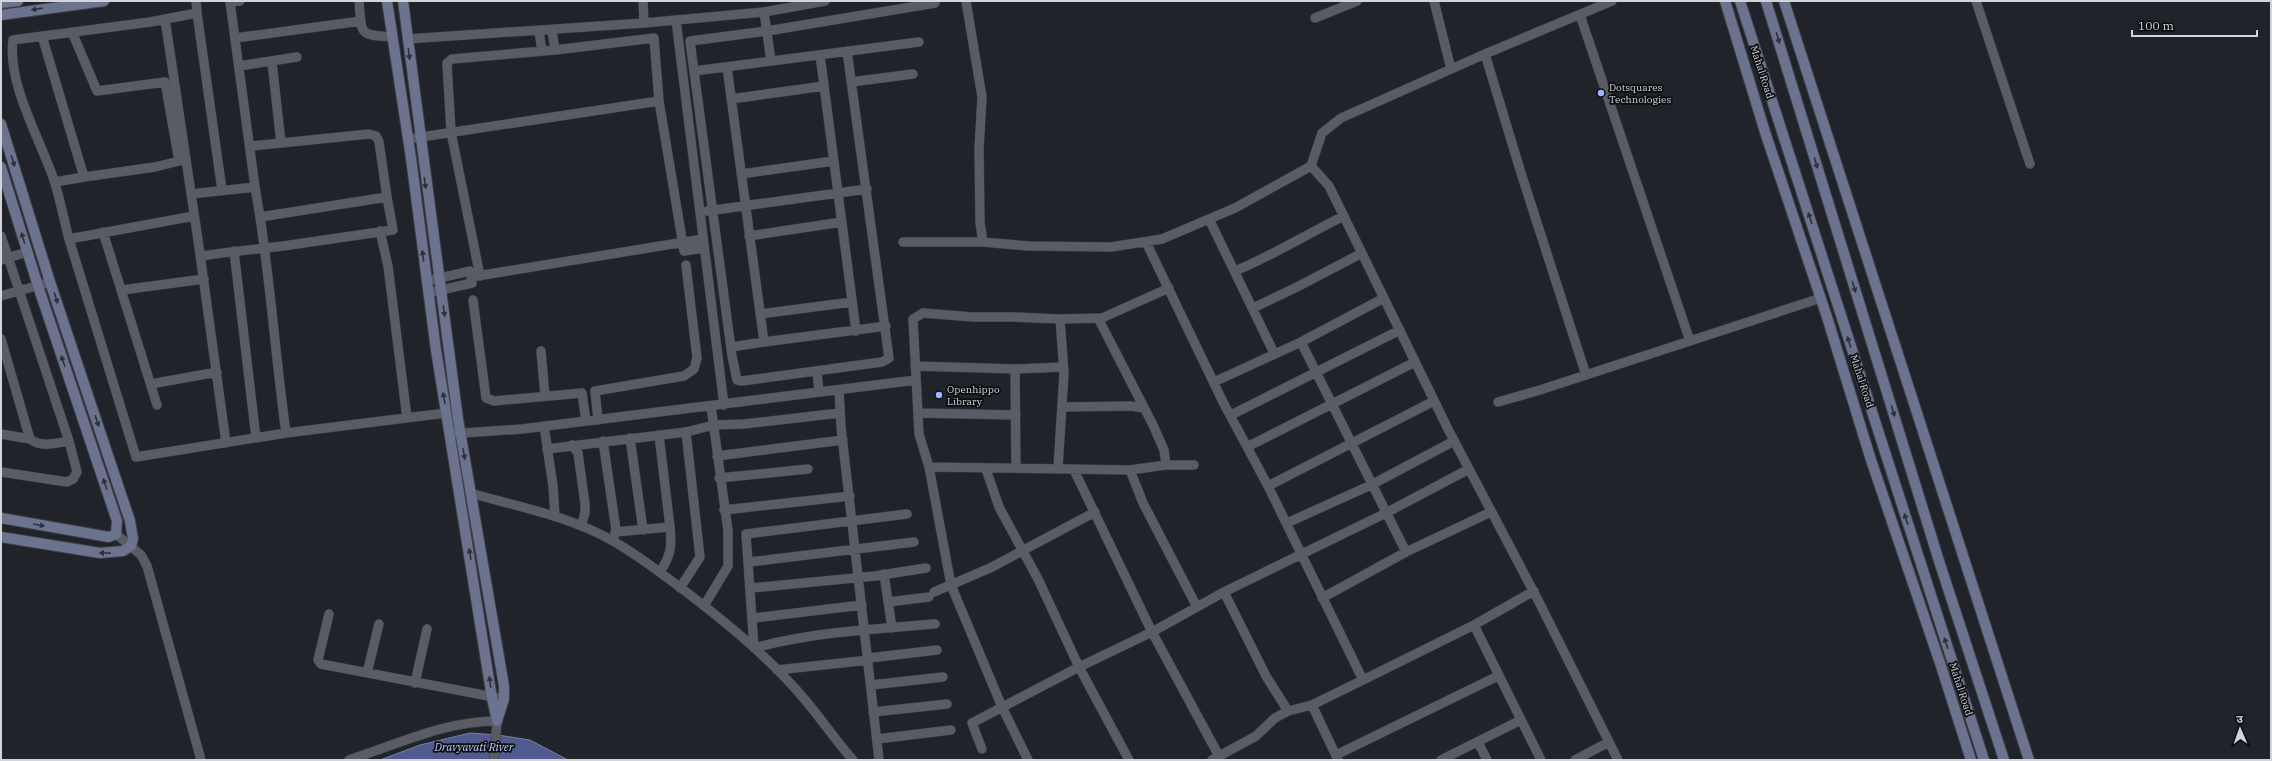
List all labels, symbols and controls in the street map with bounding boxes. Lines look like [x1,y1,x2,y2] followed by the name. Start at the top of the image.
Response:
[31,6,43,12] one-way arrow
[2132,12,2257,38] scale bar
[2138,18,2174,33] text: 100 m
[1775,33,1781,45] one-way arrow
[1747,44,1777,100] street label: Mahal Road
[406,48,412,60] one-way arrow
[1609,81,1671,106] place label: Dotsquares Technologies
[1596,88,1606,98] marker: Dotsquares Technologies
[10,155,16,167] one-way arrow
[1813,157,1819,169] one-way arrow
[422,177,429,189] one-way arrow
[1806,212,1812,224] one-way arrow
[20,231,26,243] one-way arrow
[420,250,427,262] one-way arrow
[1852,281,1858,293] one-way arrow
[53,292,59,304] one-way arrow
[441,305,447,317] one-way arrow
[1846,336,1852,348] one-way arrow
[1847,353,1877,409] street label: Mahal Road
[60,355,66,367] one-way arrow
[947,383,1000,408] place label: Openhippo Library
[934,390,944,400] marker: Openhippo Library
[441,392,447,404] one-way arrow
[1890,405,1896,417] one-way arrow
[94,416,100,428] one-way arrow
[461,448,467,460] one-way arrow
[101,478,107,490] one-way arrow
[1903,513,1909,525] one-way arrow
[33,522,46,528] one-way arrow
[467,548,473,560] one-way arrow
[98,550,111,556] one-way arrow
[1943,637,1949,649] one-way arrow
[1946,661,1976,717] street label: Mahal Road
[487,676,493,688] one-way arrow
[2220,709,2260,749] north arrow
[2236,712,2244,726] text: उ
[433,740,515,754] water label: Dravyavati River

